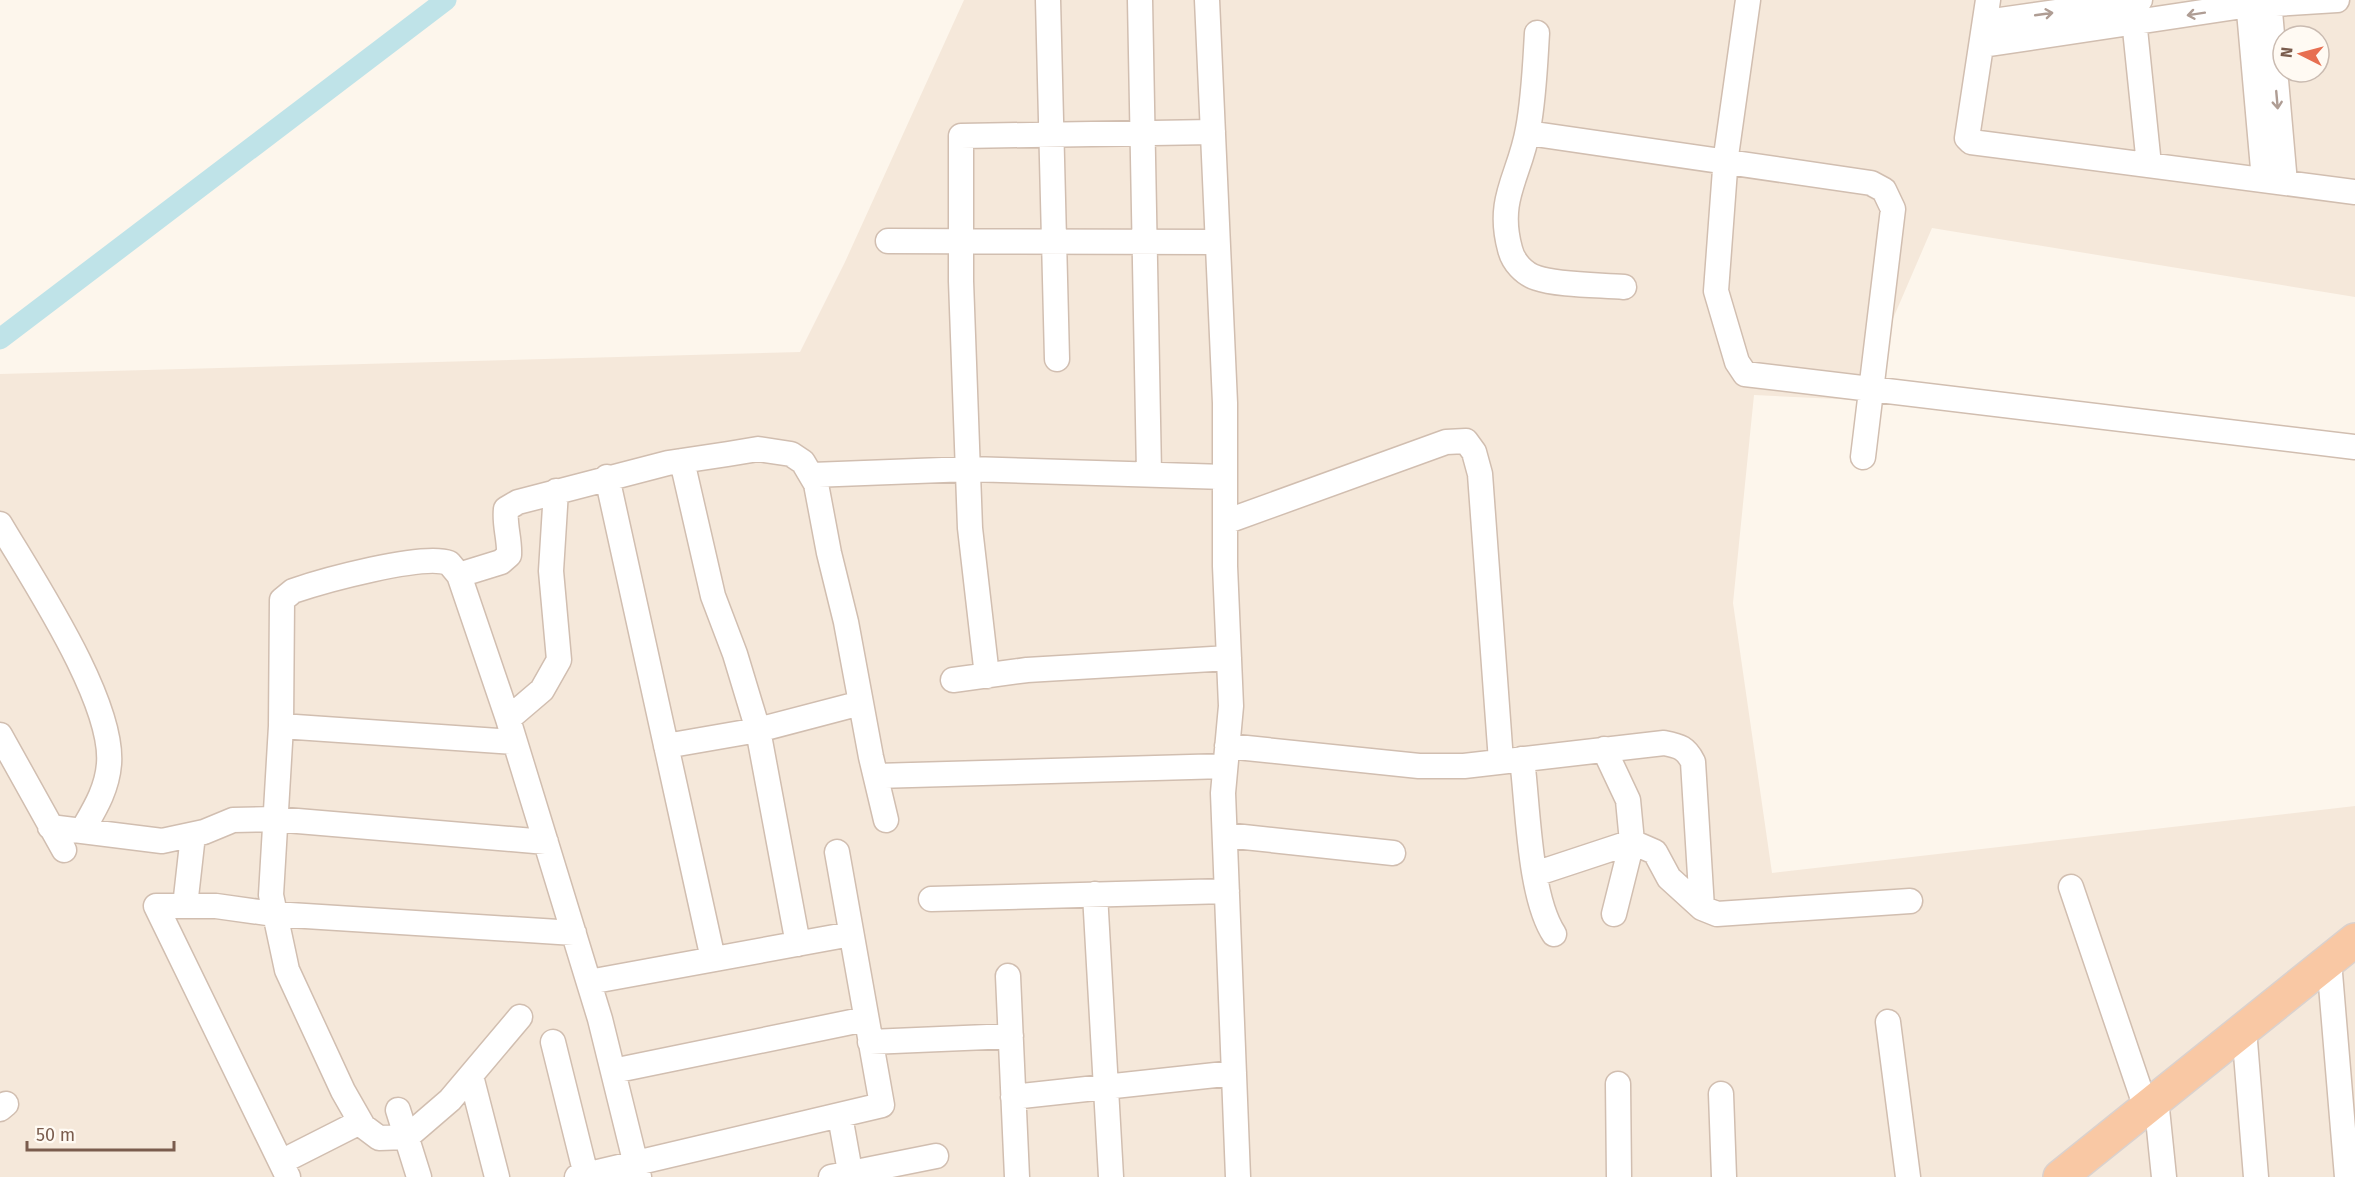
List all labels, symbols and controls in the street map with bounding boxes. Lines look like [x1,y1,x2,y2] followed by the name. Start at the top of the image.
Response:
[2186,8,2206,19] one-way arrow
[2033,9,2053,20] one-way arrow
[2271,24,2331,84] north arrow
[2277,46,2297,59] text: N
[2272,90,2283,110] one-way arrow
[27,1114,174,1152] scale bar
[36,1124,75,1146] text: 50 m

